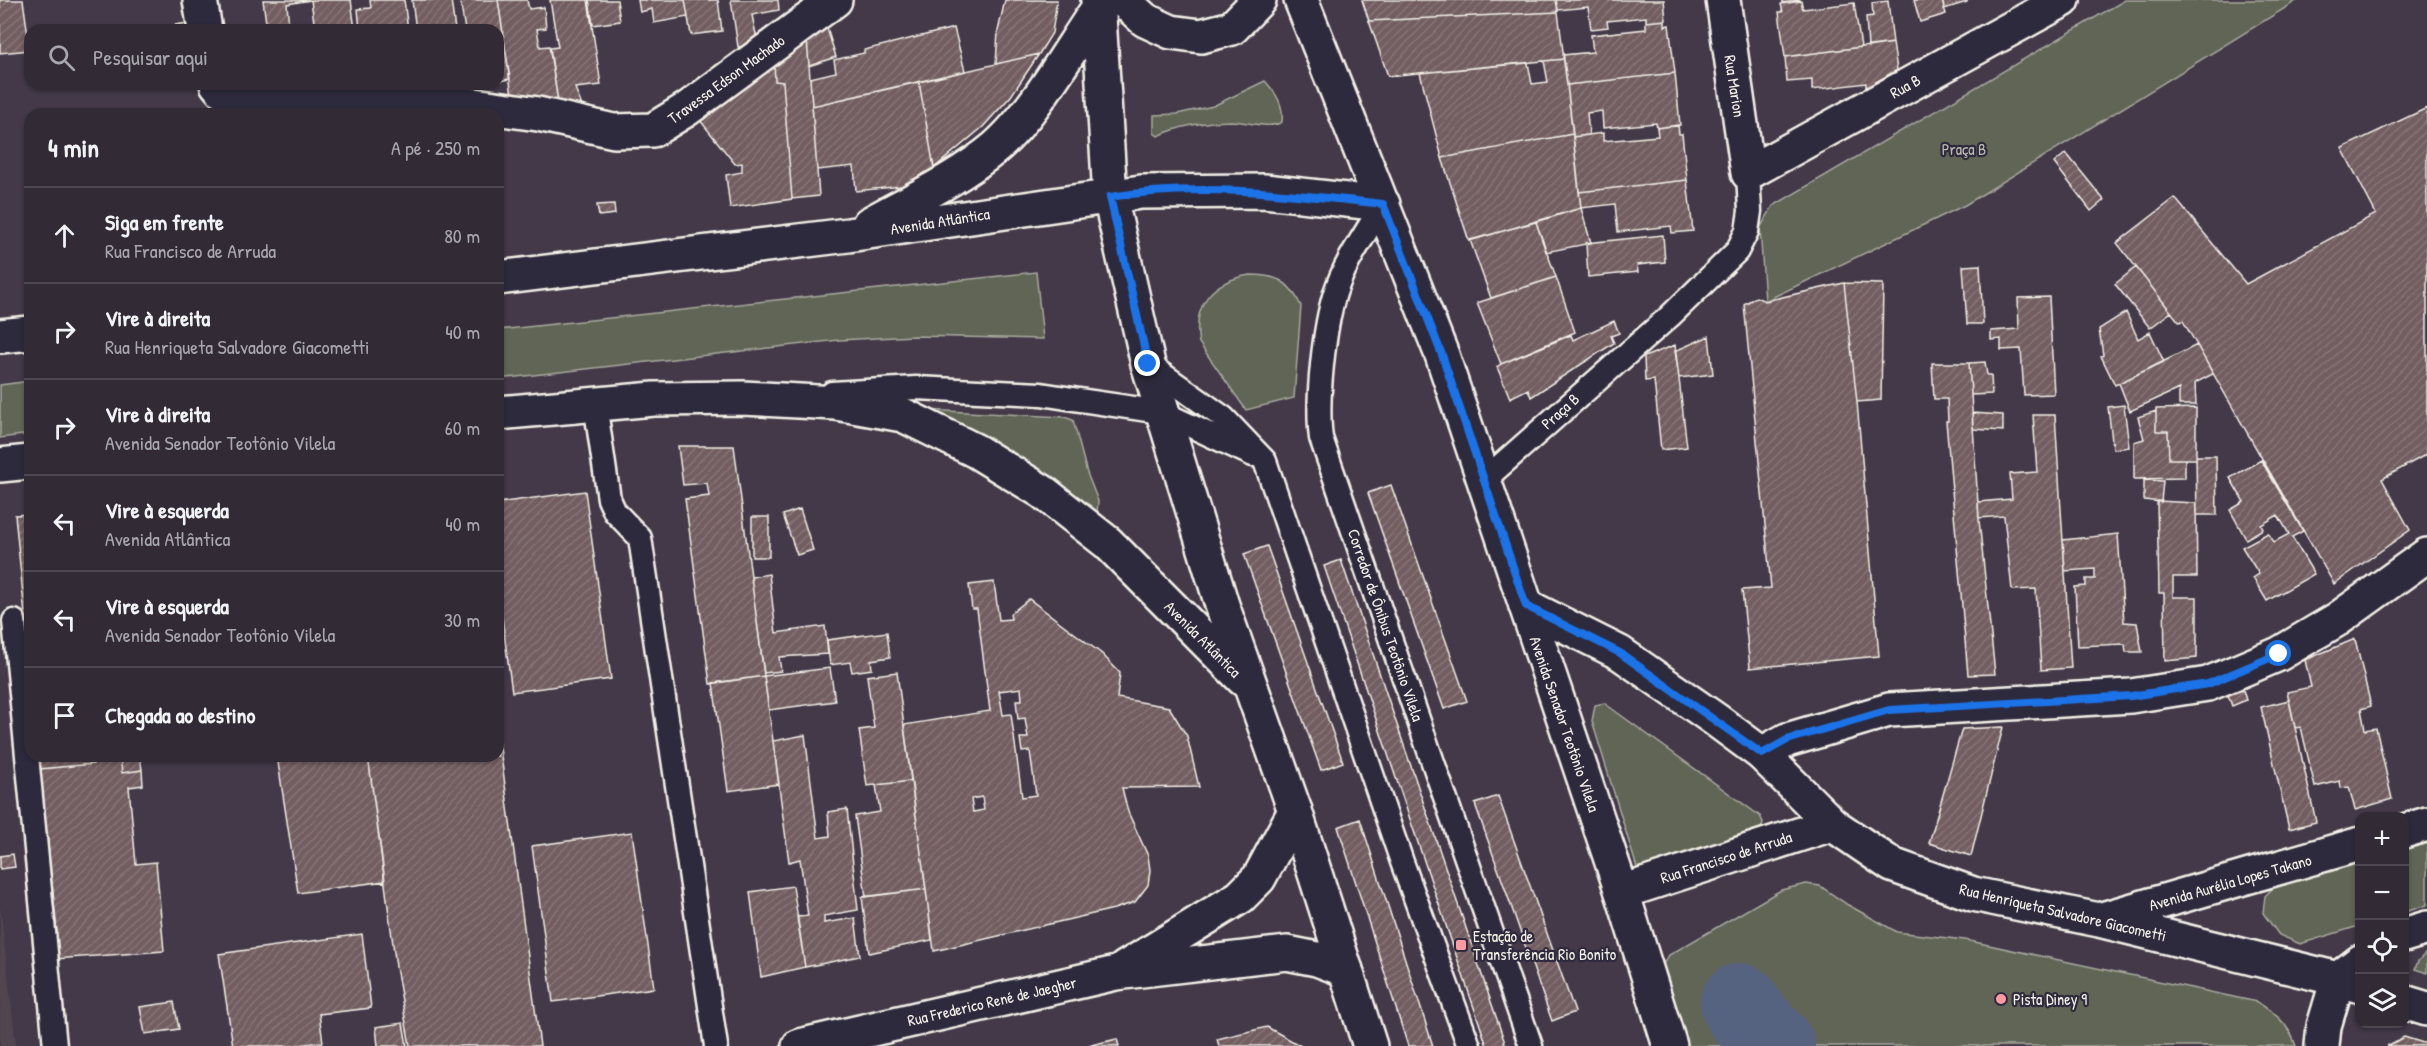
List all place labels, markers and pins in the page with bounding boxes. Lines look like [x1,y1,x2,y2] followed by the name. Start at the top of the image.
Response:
[1473,925,1617,965] place label: Estação de Transferência Rio Bonito
[1454,938,1468,952] marker: Estação de Transferência Rio Bonito
[2013,988,2087,1010] place label: Pista Diney 9
[1994,992,2008,1006] marker: Pista Diney 9

